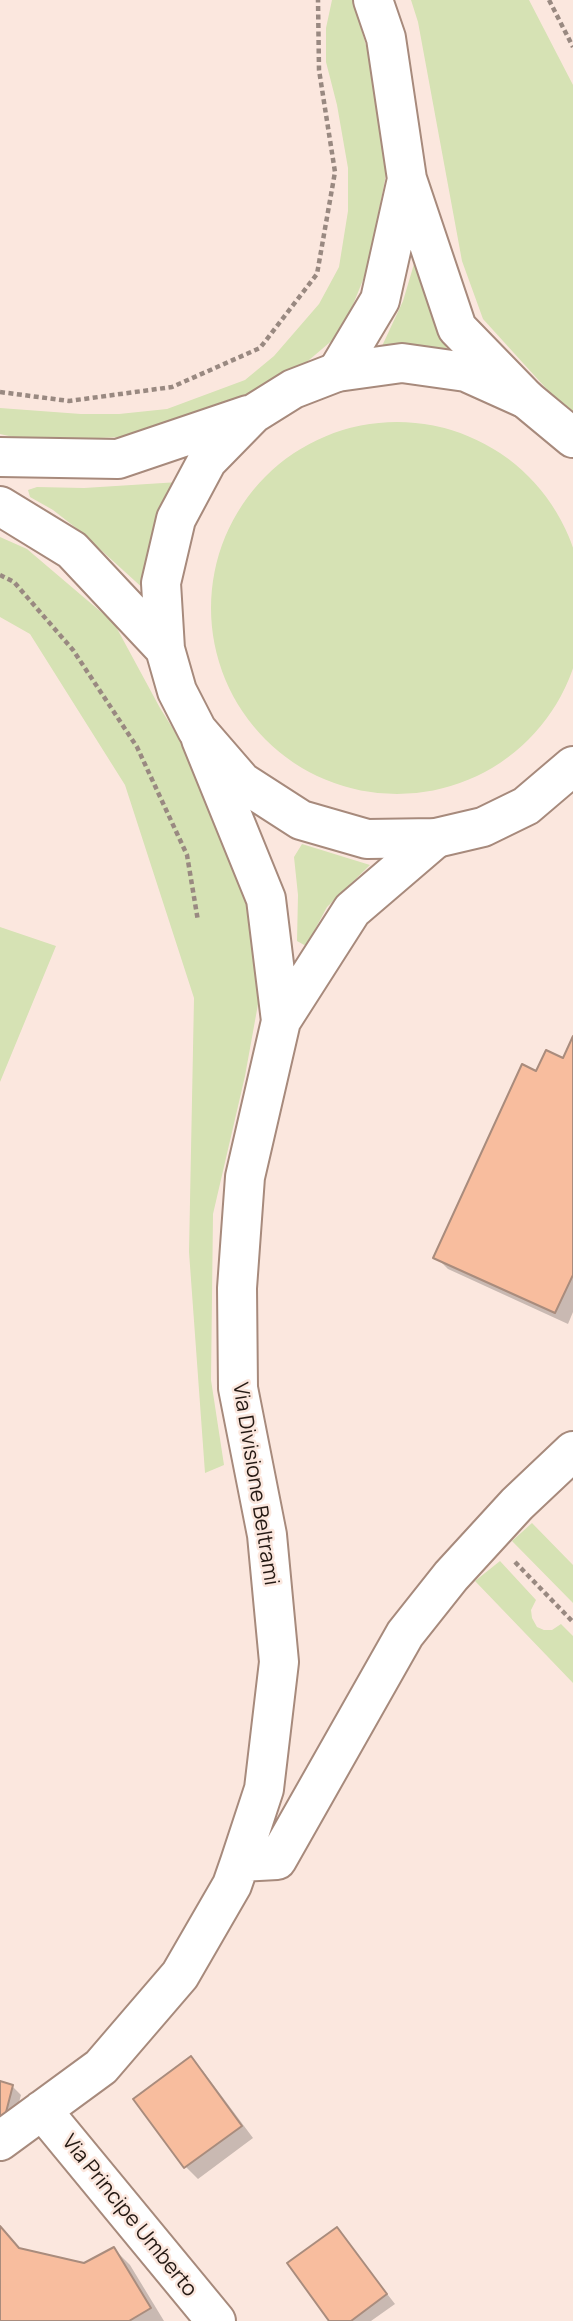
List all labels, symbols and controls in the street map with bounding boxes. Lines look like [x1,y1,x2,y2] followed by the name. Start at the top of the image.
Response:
[227,1381,283,1587] street label: Via Divisione Beltrami
[56,2130,202,2302] street label: Via Principe Umberto

